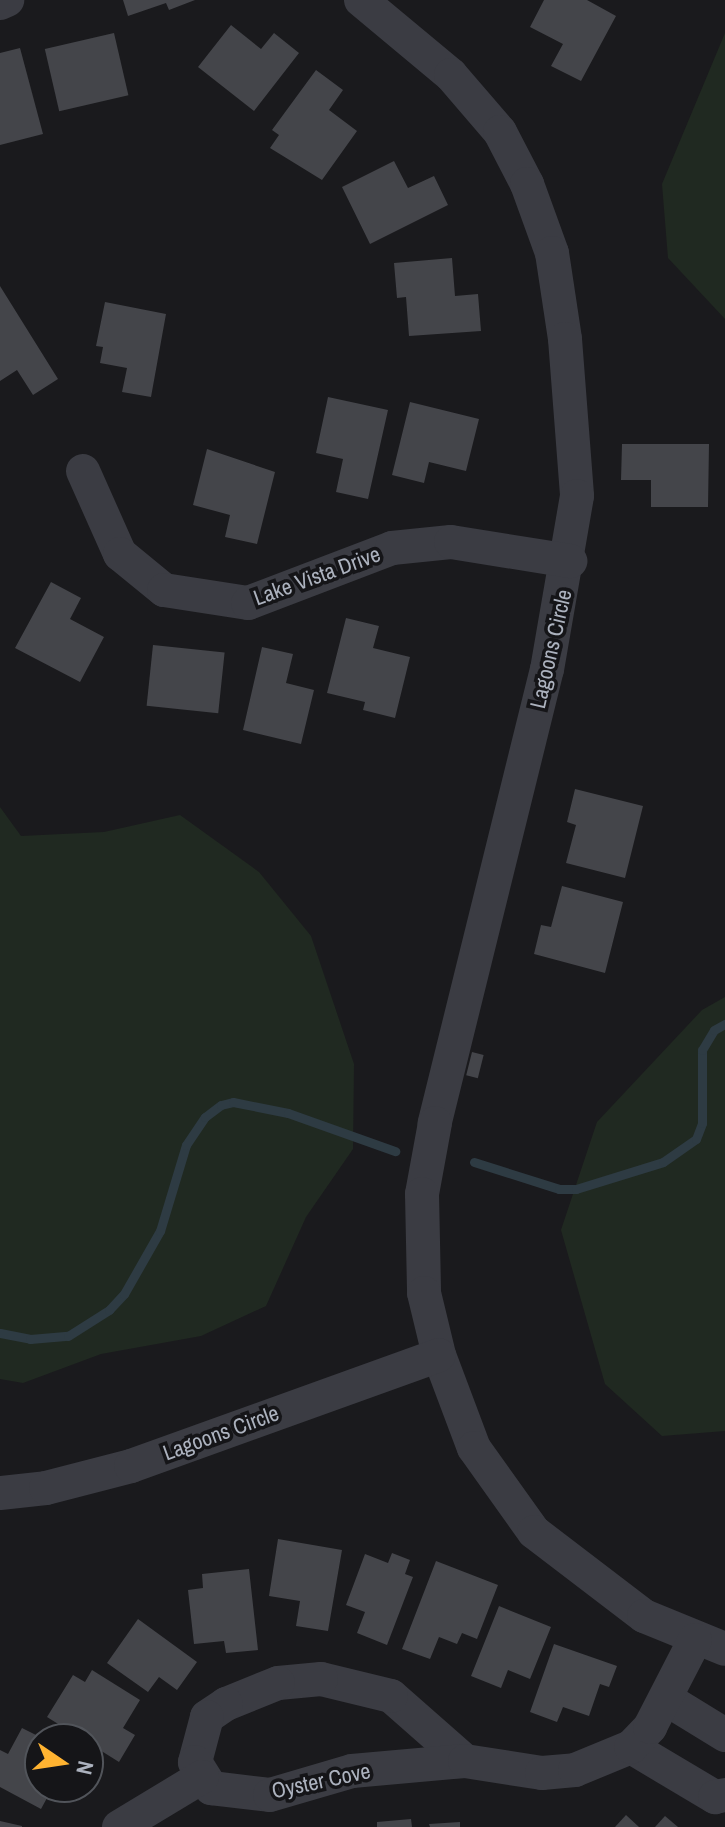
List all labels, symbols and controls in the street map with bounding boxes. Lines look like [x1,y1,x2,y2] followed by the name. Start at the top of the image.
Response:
[250,541,384,611] street label: Lake Vista Drive
[524,587,578,711] street label: Lagoons Circle
[159,1400,283,1466] street label: Lagoons Circle
[24,1723,104,1803] north arrow
[69,1758,102,1778] text: N
[269,1758,373,1804] street label: Oyster Cove

